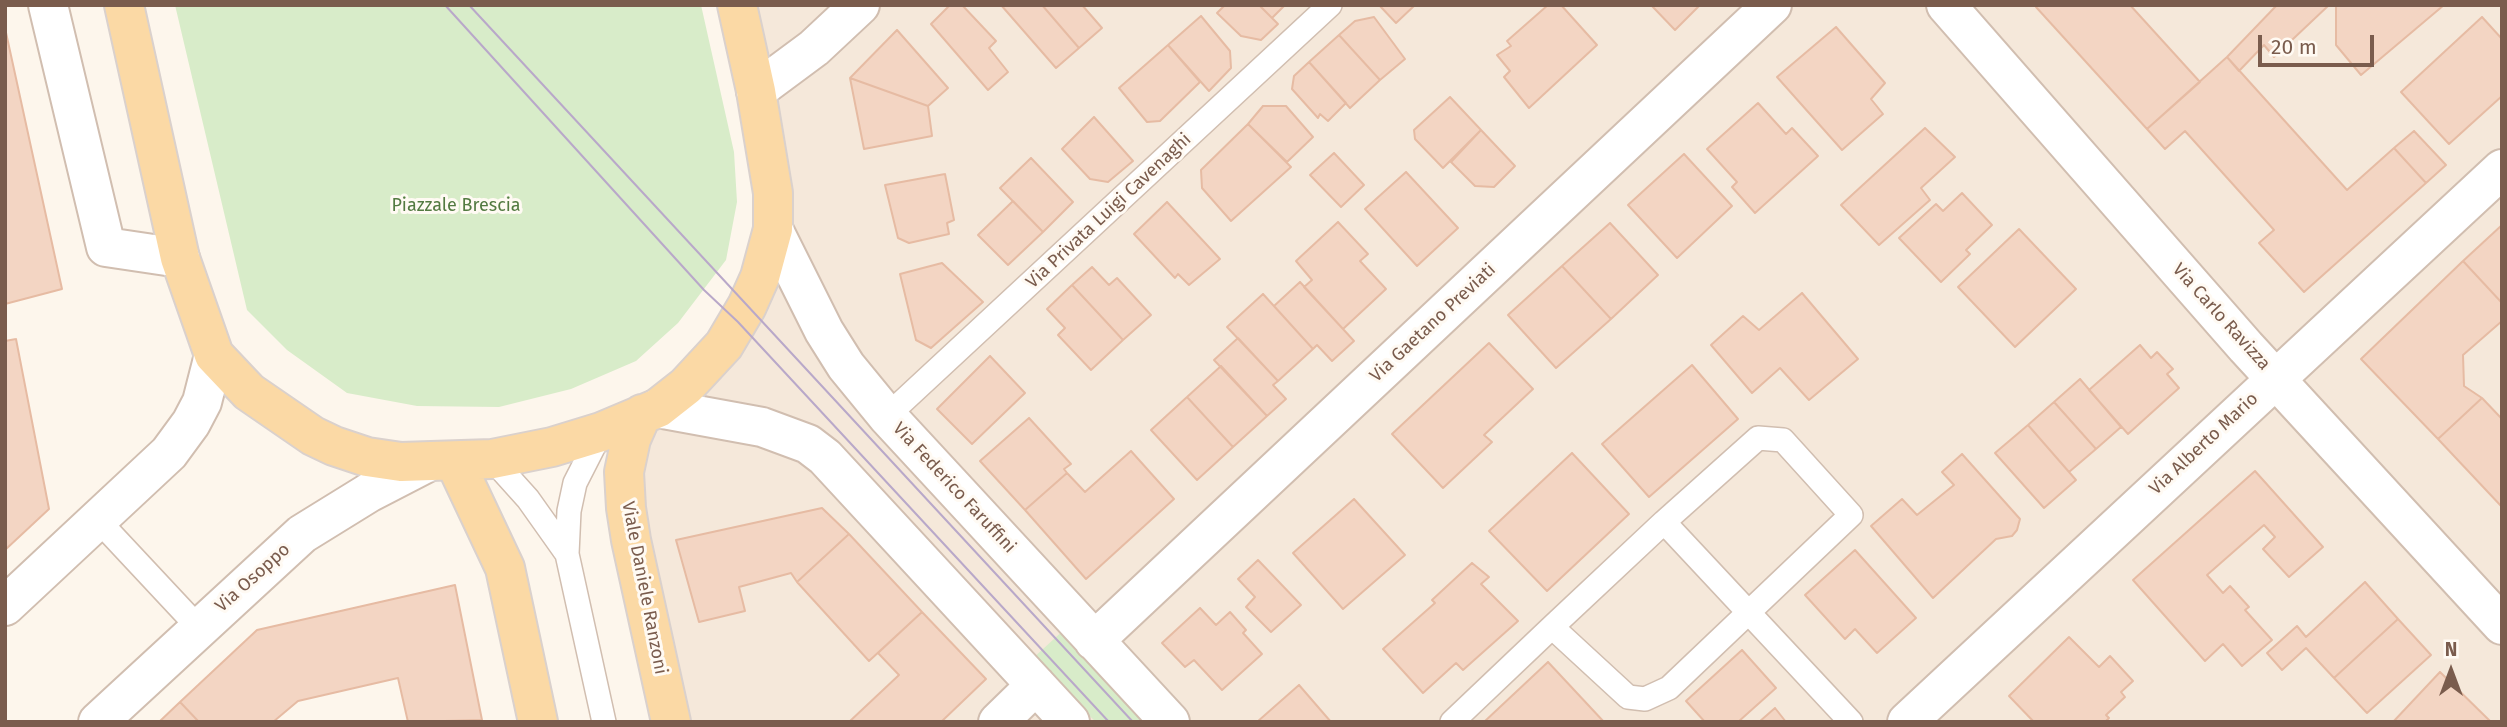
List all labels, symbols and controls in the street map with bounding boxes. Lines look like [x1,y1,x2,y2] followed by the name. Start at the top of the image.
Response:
[2262,21,2378,65] scale bar
[2271,34,2317,60] text: 20 m
[1022,129,1196,293] street label: Via Privata Luigi Cavenaghi
[391,195,521,217] park label: Piazzale Brescia
[1366,259,1500,387] street label: Via Gaetano Previati
[2167,259,2275,375] street label: Via Carlo Ravizza
[2145,388,2263,500] street label: Via Alberto Mario
[888,418,1020,558] street label: Via Federico Faruffini
[617,500,671,676] street label: Viale Daniele Ranzoni
[211,539,295,617] street label: Via Osoppo
[2416,636,2486,706] north arrow
[2445,638,2457,661] text: N

